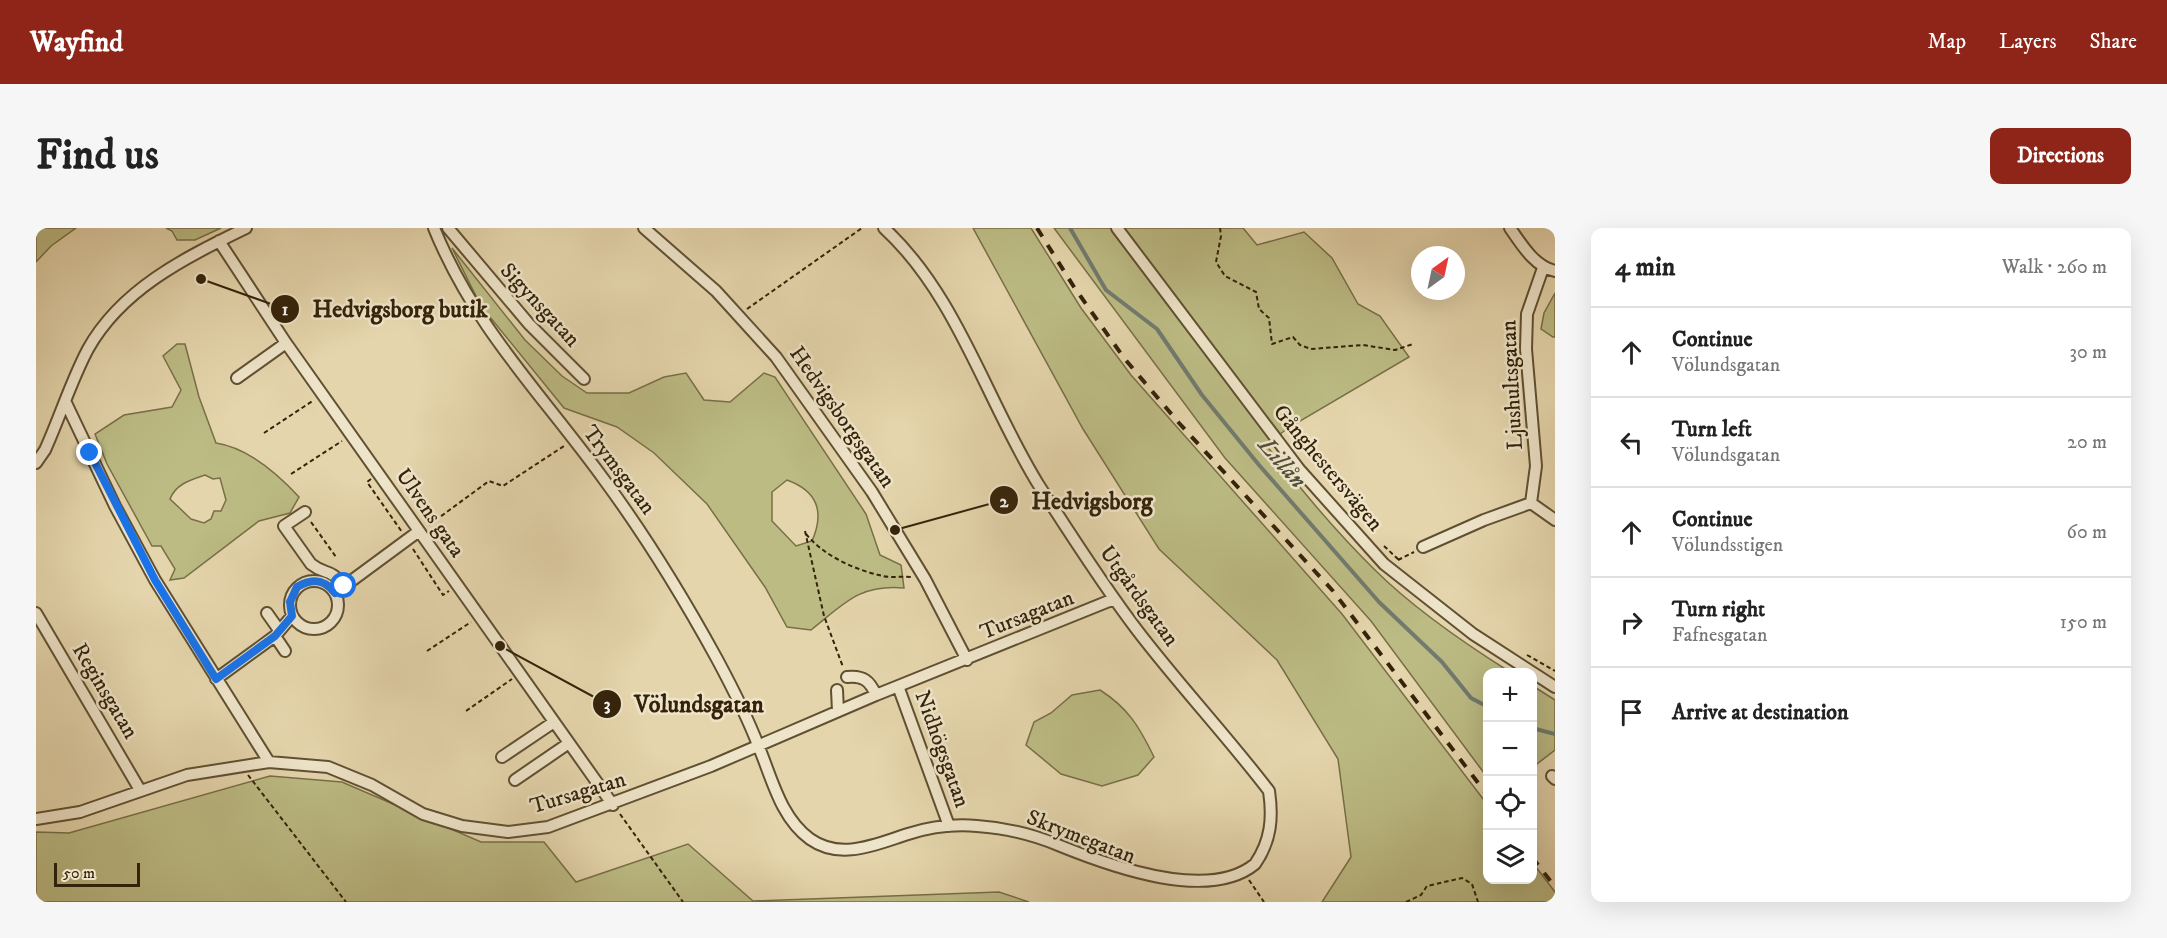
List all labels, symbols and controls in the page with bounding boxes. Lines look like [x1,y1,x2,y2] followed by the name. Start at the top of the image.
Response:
[30,25,123,60] text: Wayfind
[1927,29,1966,55] text: Map
[1999,29,2057,55] text: Layers
[2090,29,2137,55] text: Share
[1990,128,2131,184] button: Directions
[36,130,159,182] text: Find us
[1411,246,1465,300] north arrow
[1615,251,1675,284] text: 4 min
[2002,255,2107,280] text: Walk · 260 m
[494,257,586,353] street label: Sigynsgatan
[270,288,499,330] callout: Hedvigsborg butik
[312,295,489,325] text: Hedvigsborg butik
[282,299,289,321] text: 1
[1495,319,1529,451] street label: Ljushultsgatan
[1672,326,1753,353] text: Continue
[1615,336,1648,369] icon: ahead
[2069,340,2107,365] text: 30 m
[783,341,901,493] street label: Hedvigsborgsgatan
[1672,353,1780,378] text: Völundsgatan
[1267,399,1389,537] street label: Gånghestersvägen
[1672,416,1752,443] text: Turn left
[577,420,662,520] street label: Trymsgatan
[1615,426,1648,459] icon: left
[1250,430,1313,495] water label: Lillån
[2067,430,2107,455] text: 20 m
[76,439,102,465] route end
[1672,443,1780,468] text: Völundsgatan
[390,463,471,563] street label: Ulvens gata
[989,479,1165,521] callout: Hedvigsborg
[1031,487,1154,517] text: Hedvigsborg
[1000,491,1010,513] text: 2
[1672,506,1753,533] text: Continue
[1615,516,1648,549] icon: ahead
[2067,520,2107,545] text: 60 m
[1672,533,1783,558] text: Völundsstigen
[1093,540,1185,652] street label: Utgårdsgatan
[330,572,356,598] route start
[976,584,1078,646] street label: Tursagatan
[1672,596,1765,623] text: Turn right
[1615,606,1648,639] icon: right
[2060,610,2107,635] text: 150 m
[1672,623,1767,648] text: Fafnesgatan
[66,638,144,744] street label: Reginsgatan
[1483,668,1537,884] map controls
[1483,668,1537,722] button: +
[592,683,775,725] callout: Völundsgatan
[908,687,976,812] street label: Nidhögsgatan
[633,690,764,720] text: Völundsgatan
[604,694,611,716] text: 3
[1615,696,1648,729] icon: arrive
[1672,699,1849,726] text: Arrive at destination
[1483,722,1537,776] button: −
[527,766,630,820] street label: Tursagatan
[1483,776,1537,830] button: locate
[1023,804,1140,870] street label: Skrymegatan
[1483,830,1537,884] button: layers
[54,860,140,888] scale bar
[63,863,95,883] text: 50 m

